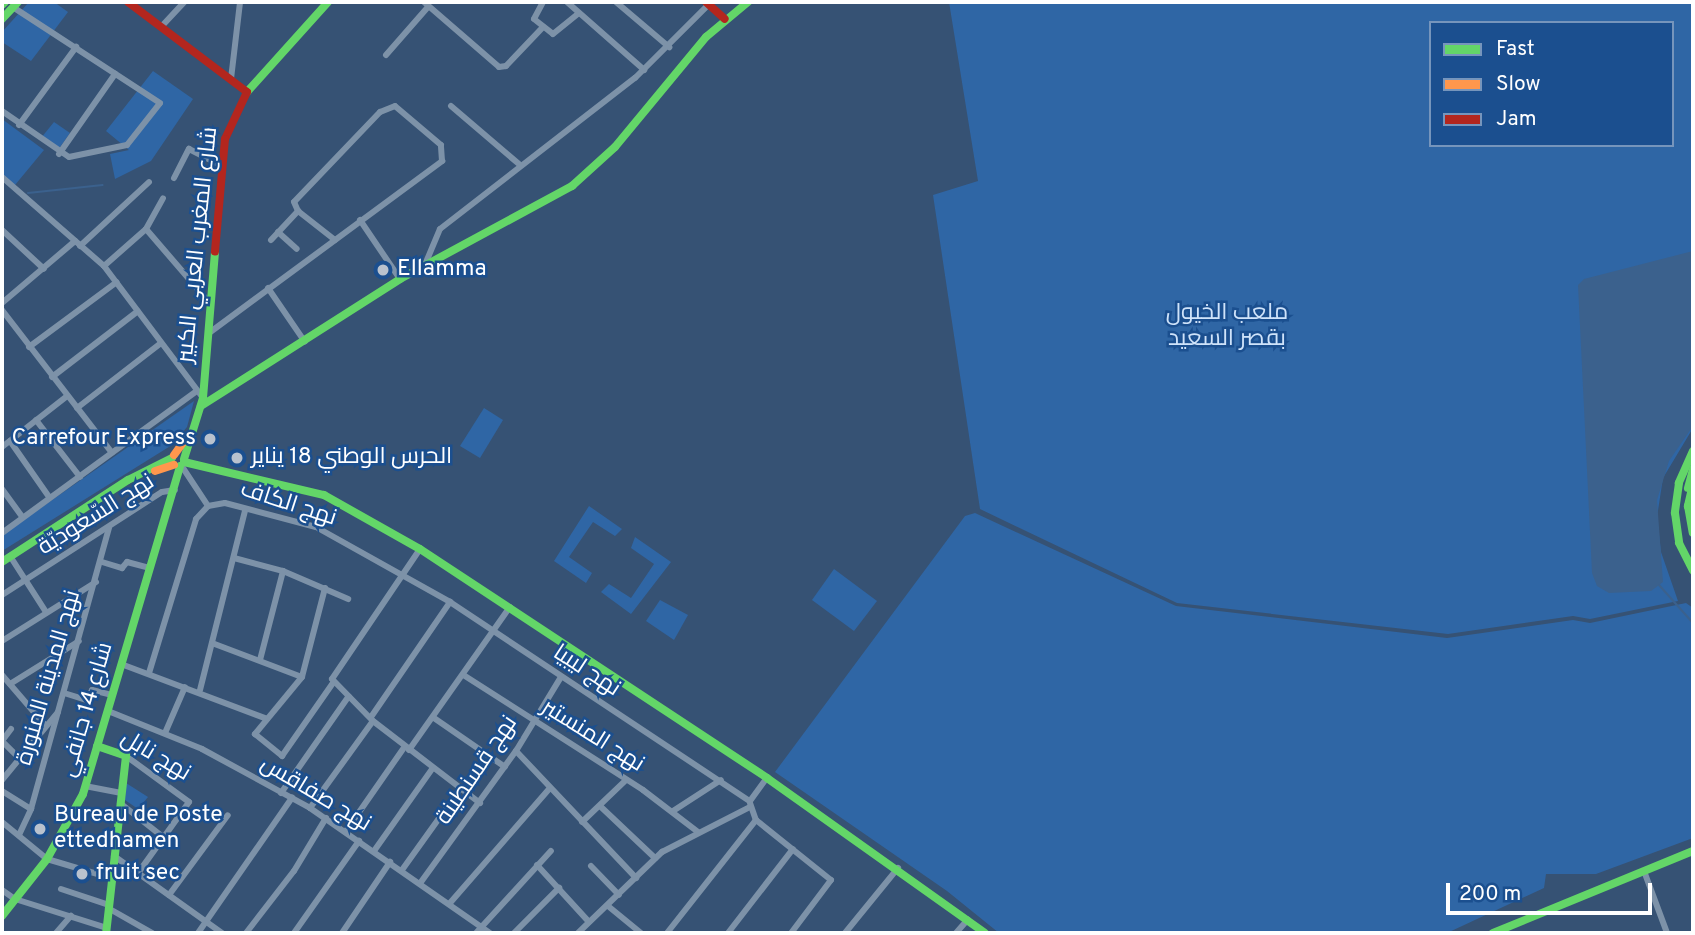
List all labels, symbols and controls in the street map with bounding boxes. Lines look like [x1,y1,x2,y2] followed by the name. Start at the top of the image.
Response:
[1429,21,1674,147] legend
[1496,36,1535,63] text: Fast
[1496,71,1541,98] text: Slow
[1496,106,1537,133] text: Jam
[173,126,225,364] street label: شارع المغرب العربي الكبير
[397,256,487,284] place label: Ellamma
[375,262,391,278] marker: Ellamma
[1166,300,1288,354] park label: ملعب الخيول بقصر السعيد
[11,425,196,453] place label: Carrefour Express
[202,431,218,447] marker: Carrefour Express
[251,444,452,472] place label: الحرس الوطني 18 يناير
[229,450,245,466] marker: الحرس الوطني 18 يناير
[34,469,160,563] street label: نهج السّعوديّة
[236,477,340,533] street label: نهج الكاف
[12,587,88,769] street label: نهج المدينة المنورة
[56,640,120,780] street label: شارع 14 جانفي
[547,640,625,704] street label: نهج ليبيا
[535,695,649,779] street label: نهج المنستير
[431,711,525,831] street label: نهج قسنطينة
[115,726,195,788] street label: نهج نابل
[255,751,375,839] street label: نهج صفاقس
[54,802,223,856] place label: Bureau de Poste ettedhamen
[32,821,48,837] marker: Bureau de Poste ettedhamen
[96,860,180,888] place label: fruit sec
[74,866,90,882] marker: fruit sec
[1450,869,1656,913] scale bar
[1459,881,1521,908] text: 200 m

